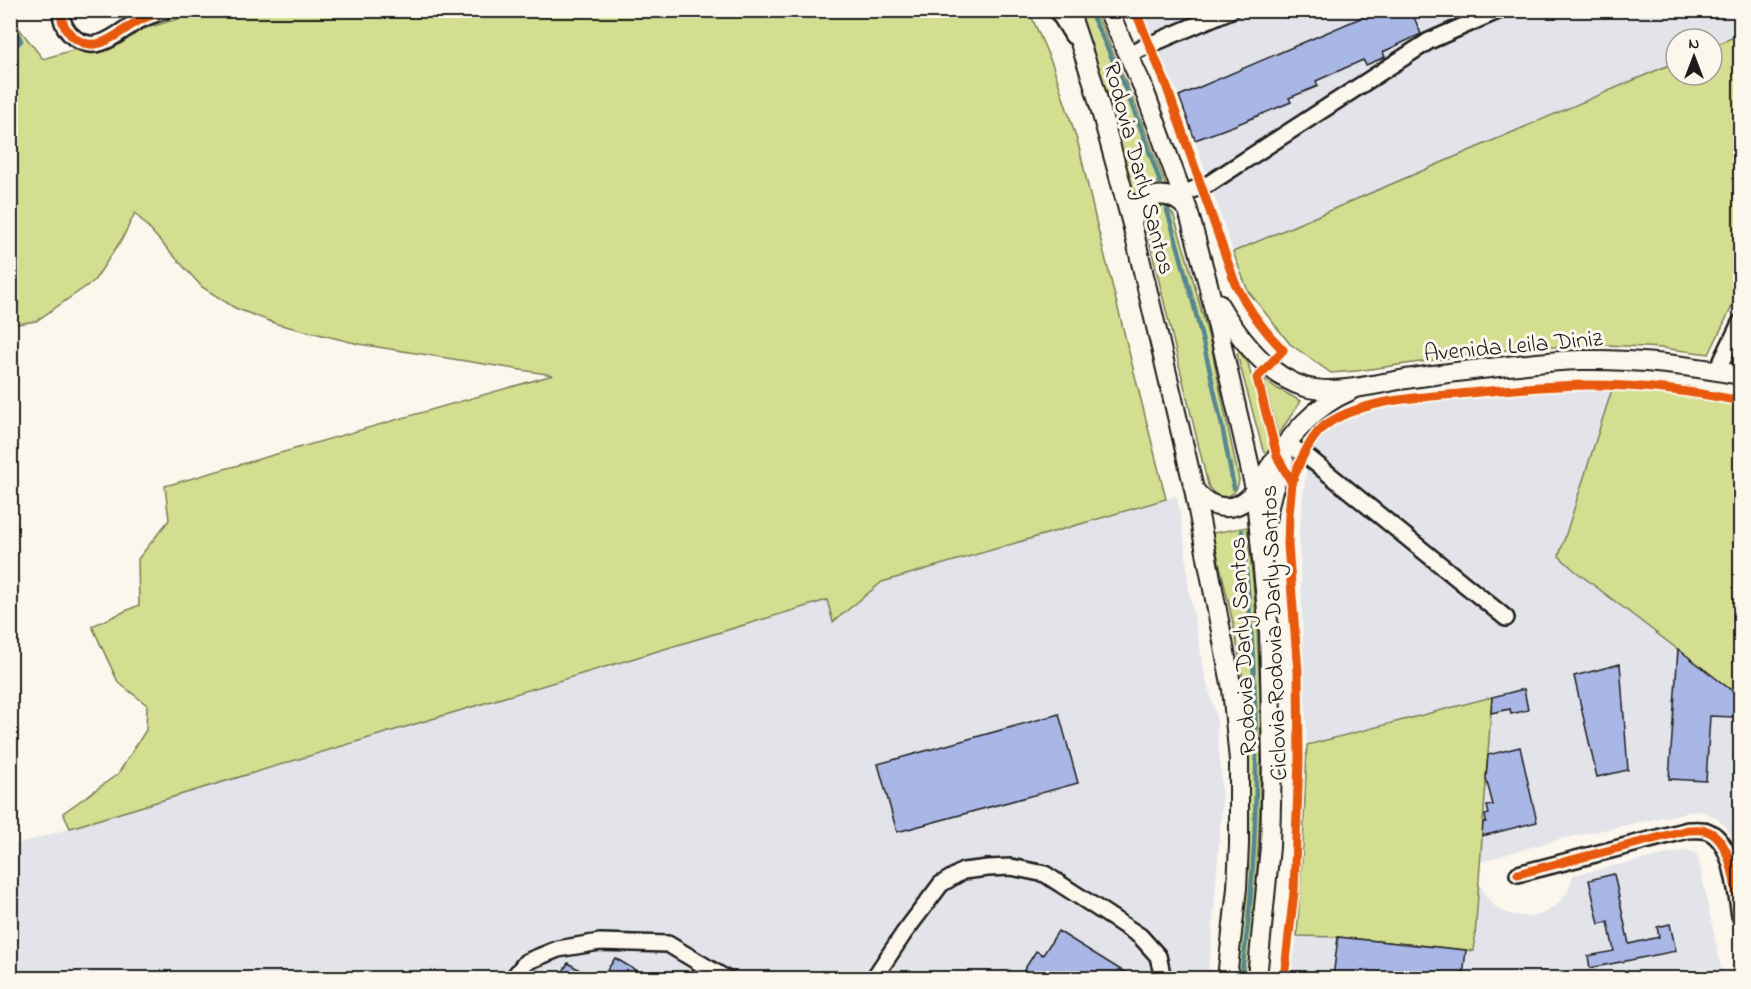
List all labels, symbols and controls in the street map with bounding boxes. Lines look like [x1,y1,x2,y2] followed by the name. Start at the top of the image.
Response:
[1664,27,1724,87] north arrow
[1689,32,1700,56] text: N
[1091,59,1183,279] street label: Rodovia Darly Santos
[1422,322,1605,373] street label: Avenida Leila Diniz
[1253,484,1299,781] street label: Ciclovia Rodovia Darly Santos
[1221,536,1269,756] street label: Rodovia Darly Santos

